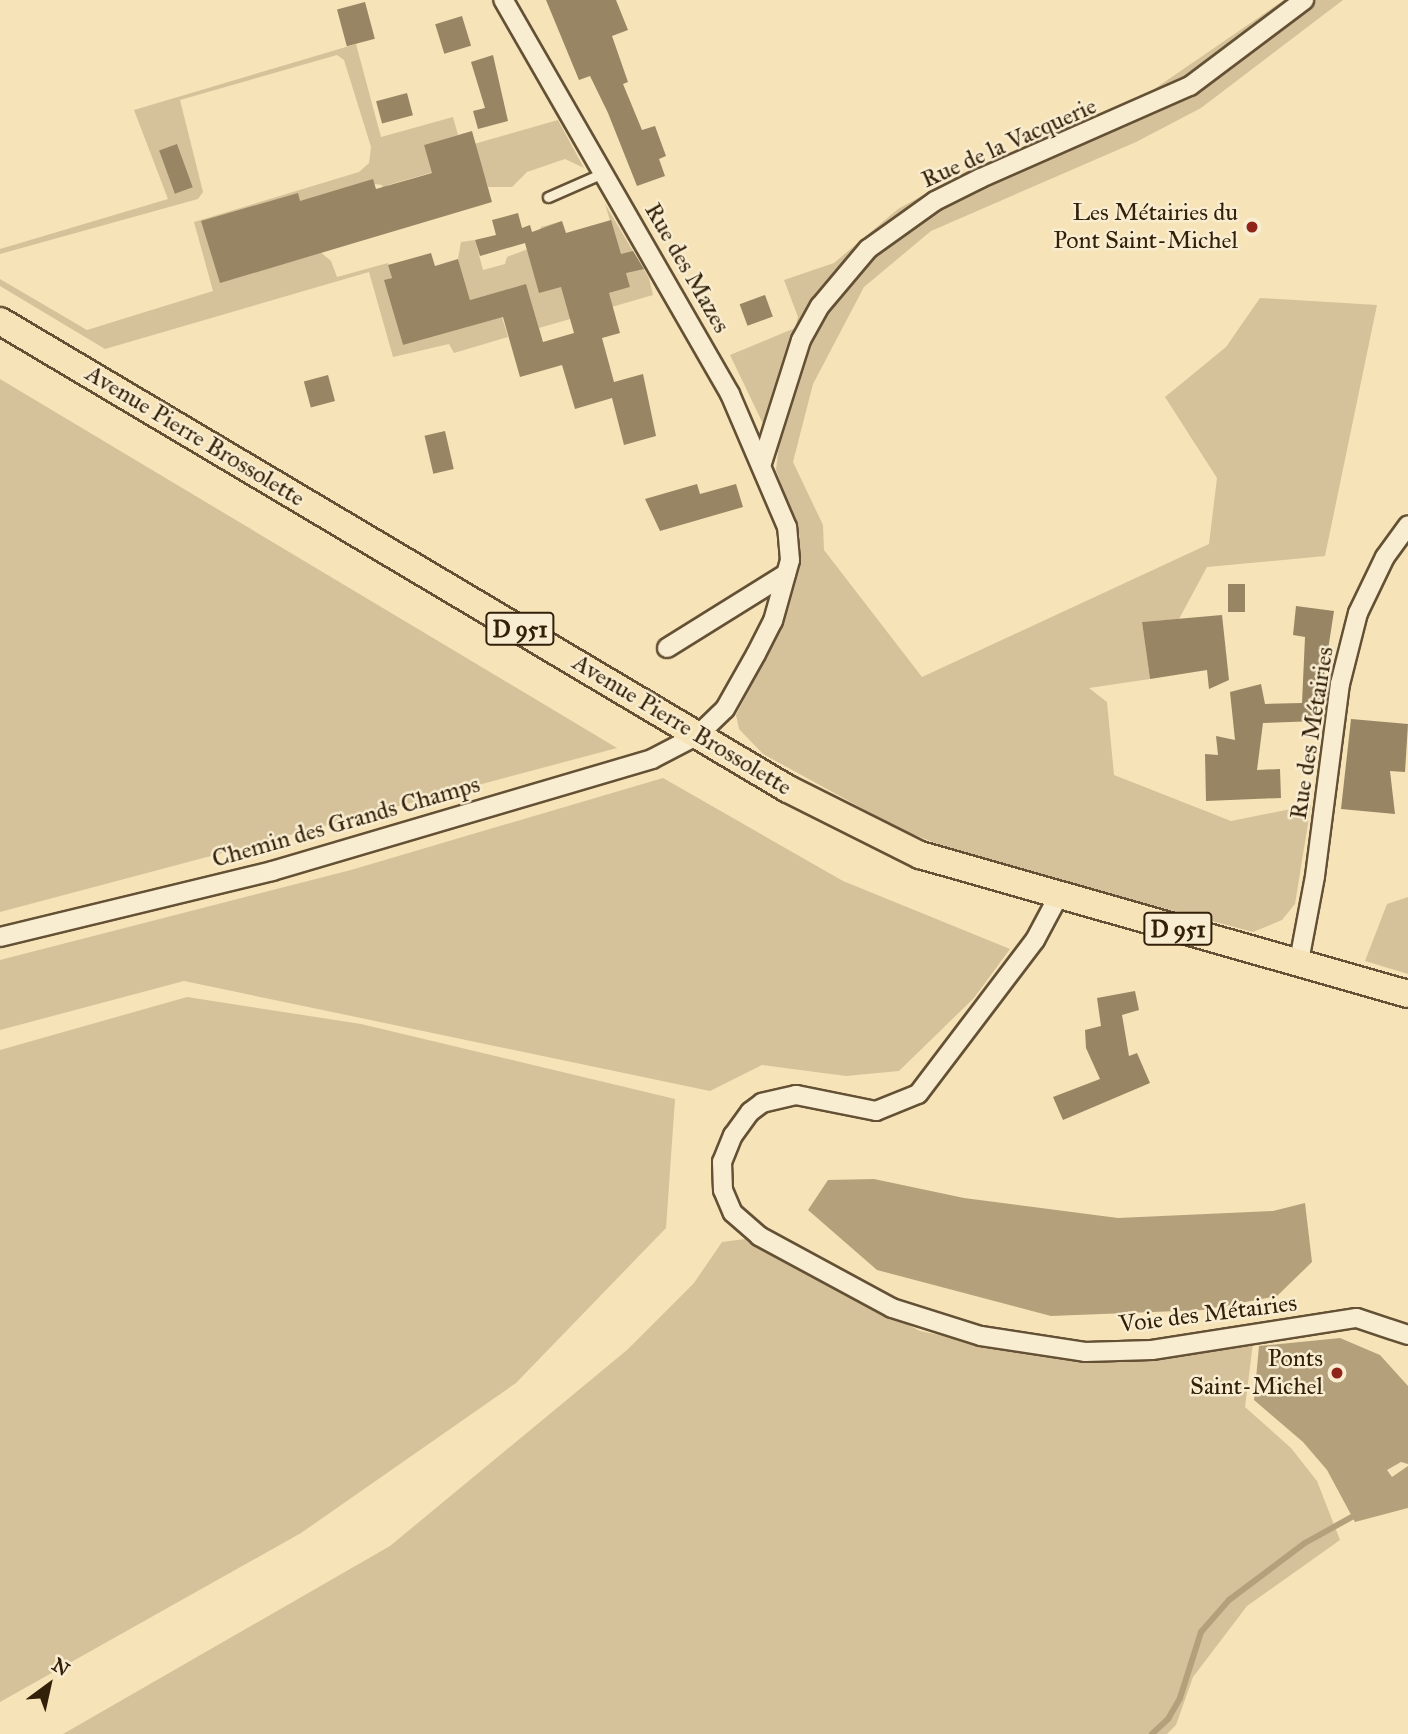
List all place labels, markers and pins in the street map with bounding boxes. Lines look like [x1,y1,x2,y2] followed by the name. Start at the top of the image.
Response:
[1053,199,1238,255] place label: Les Métairies du Pont Saint-Michel
[1244,219,1260,235] marker: Les Métairies du Pont Saint-Michel
[1190,1345,1323,1401] place label: Ponts Saint-Michel
[1329,1365,1345,1381] marker: Ponts Saint-Michel

